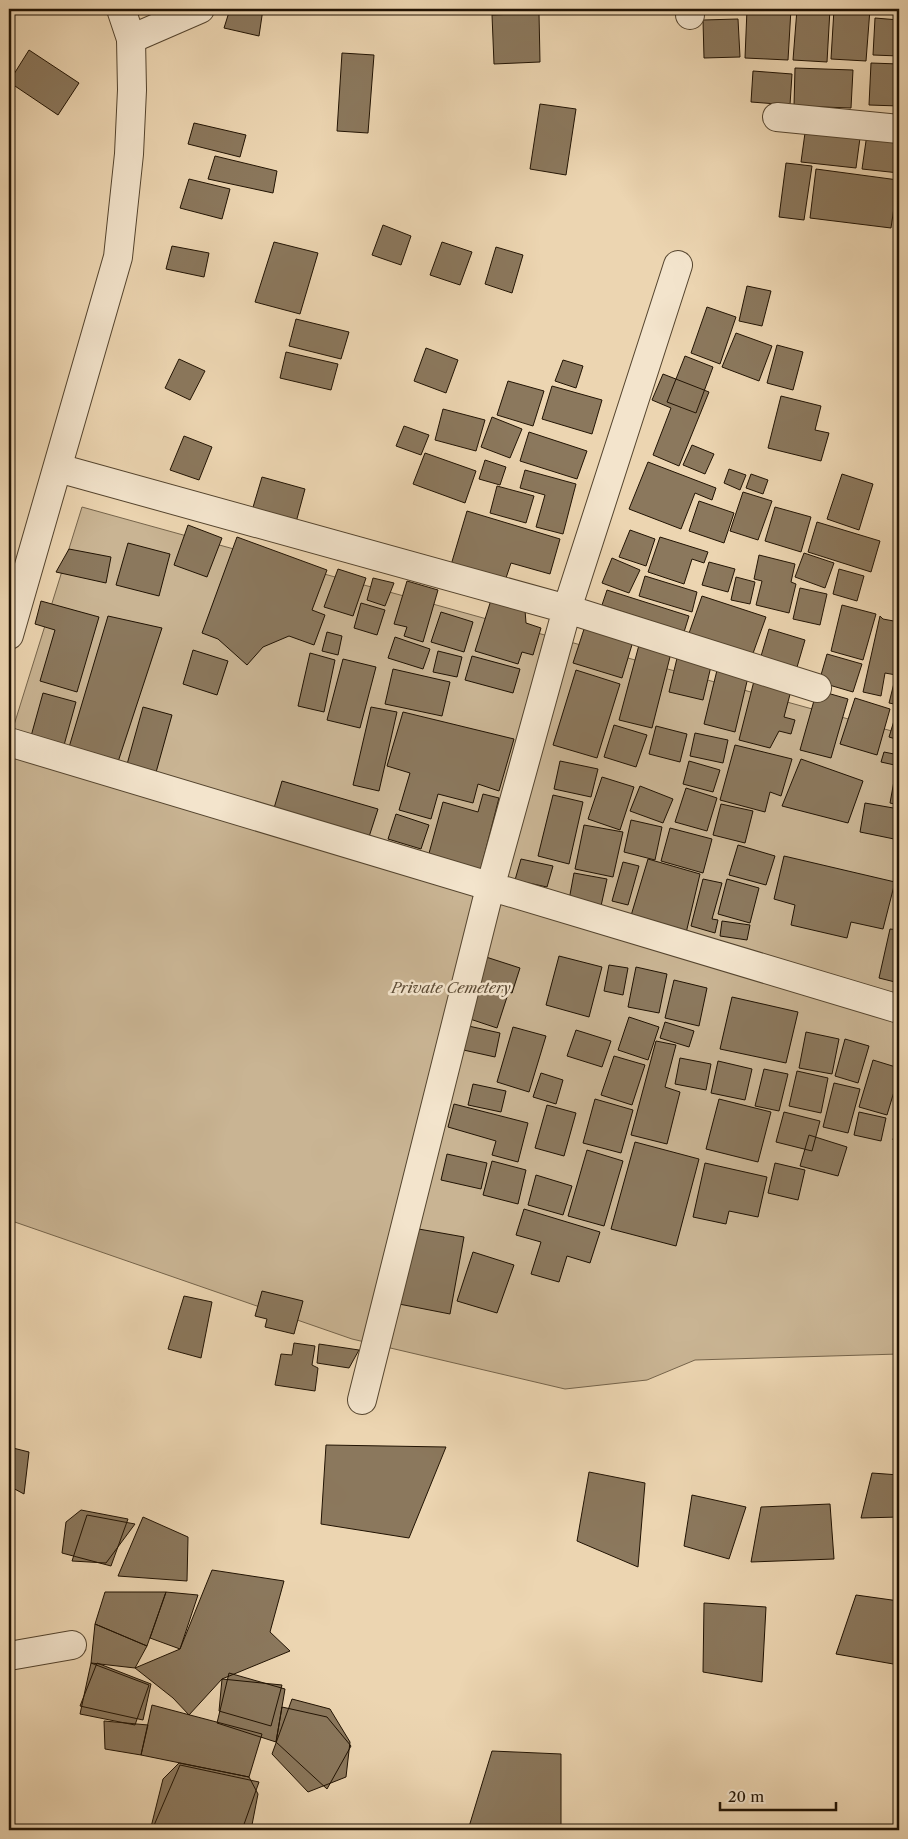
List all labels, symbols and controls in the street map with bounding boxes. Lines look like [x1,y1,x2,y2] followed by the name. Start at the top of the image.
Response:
[390,978,511,997] park label: Private Cemetery
[720,1779,837,1811] scale bar
[728,1787,764,1806] text: 20 m

